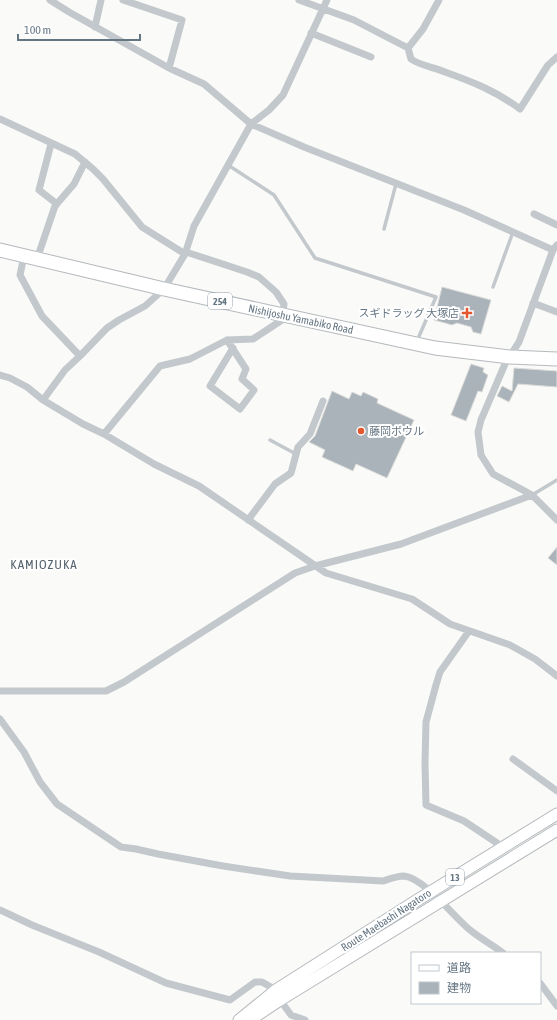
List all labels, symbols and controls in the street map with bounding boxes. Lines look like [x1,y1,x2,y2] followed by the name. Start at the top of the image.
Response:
[18,16,140,42] scale bar
[24,23,51,37] text: 100 m
[208,293,232,309] road number: 254
[247,302,355,336] street label: Nishijoshu Yamabiko Road
[358,307,459,319] place label: スギドラッグ 大塚店
[462,308,472,318] marker: スギドラッグ 大塚店
[369,425,424,437] place label: 藤岡ボウル
[356,426,366,436] marker: 藤岡ボウル
[10,557,78,572] district label: KAMIOZUKA
[446,869,464,885] road number: 13
[339,887,433,953] street label: Route Maebashi Nagatoro
[411,952,541,1004] legend
[447,961,471,975] text: 道路
[447,981,471,995] text: 建物

